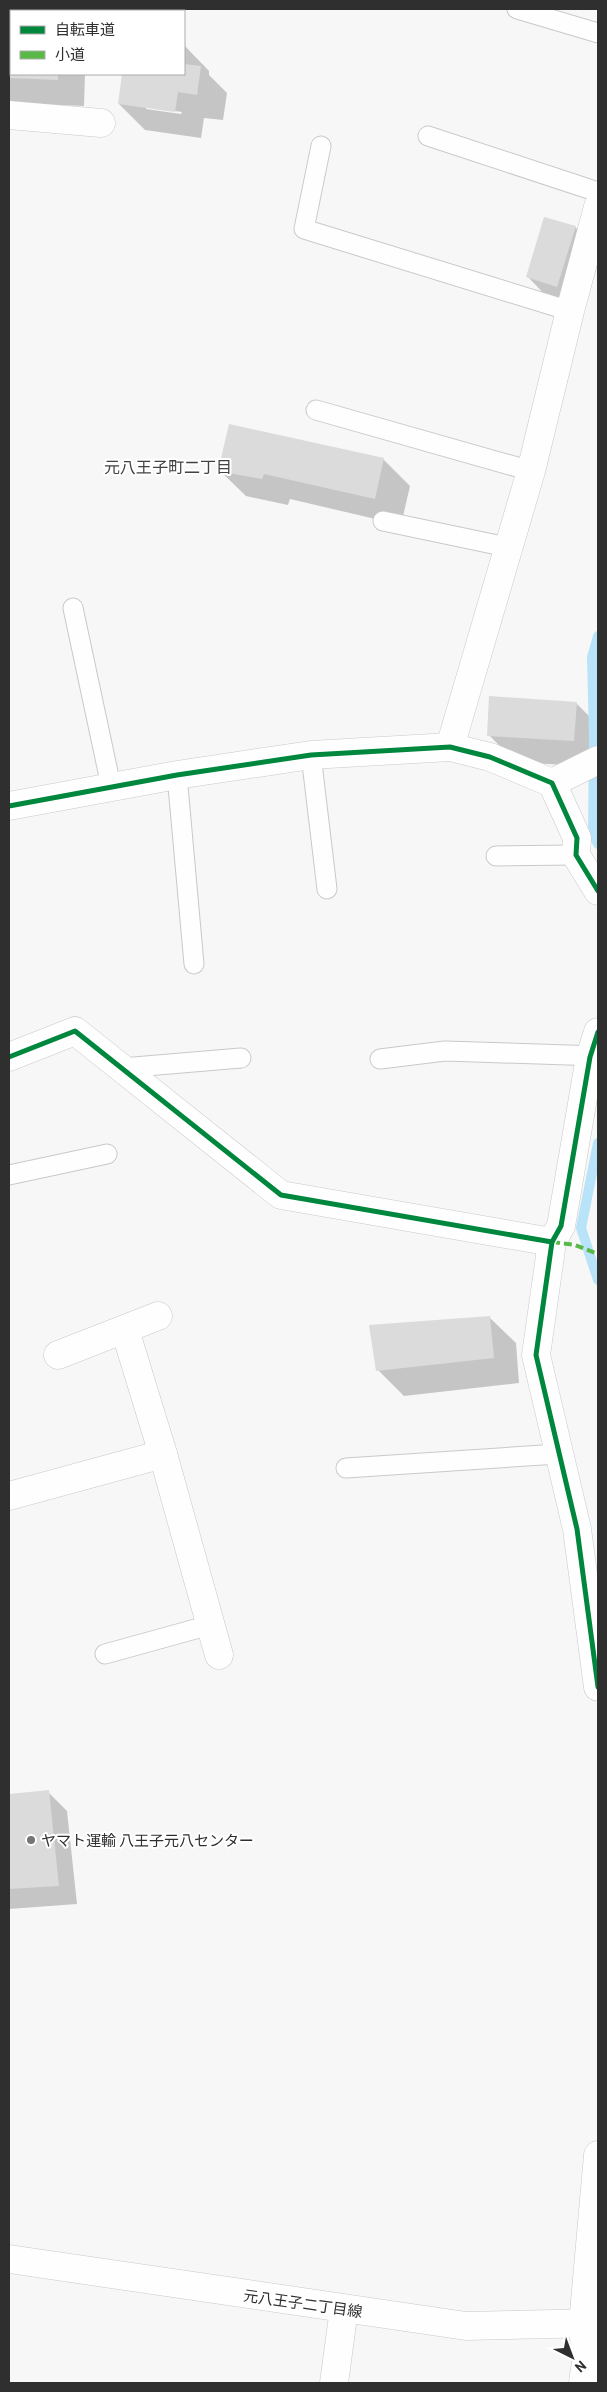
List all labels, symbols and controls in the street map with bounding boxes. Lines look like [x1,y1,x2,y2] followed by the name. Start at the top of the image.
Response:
[10,10,185,75] legend
[55,20,115,38] text: 自転車道
[55,45,85,63] text: 小道
[104,457,232,476] district label: 元八王子町二丁目
[41,1831,254,1849] place label: ヤマト運輸 八王子元八センター
[25,1834,37,1846] marker: ヤマト運輸 八王子元八センター
[242,2286,364,2320] street label: 元八王子二丁目線
[547,2332,597,2382] north arrow
[572,2358,590,2376] text: N

